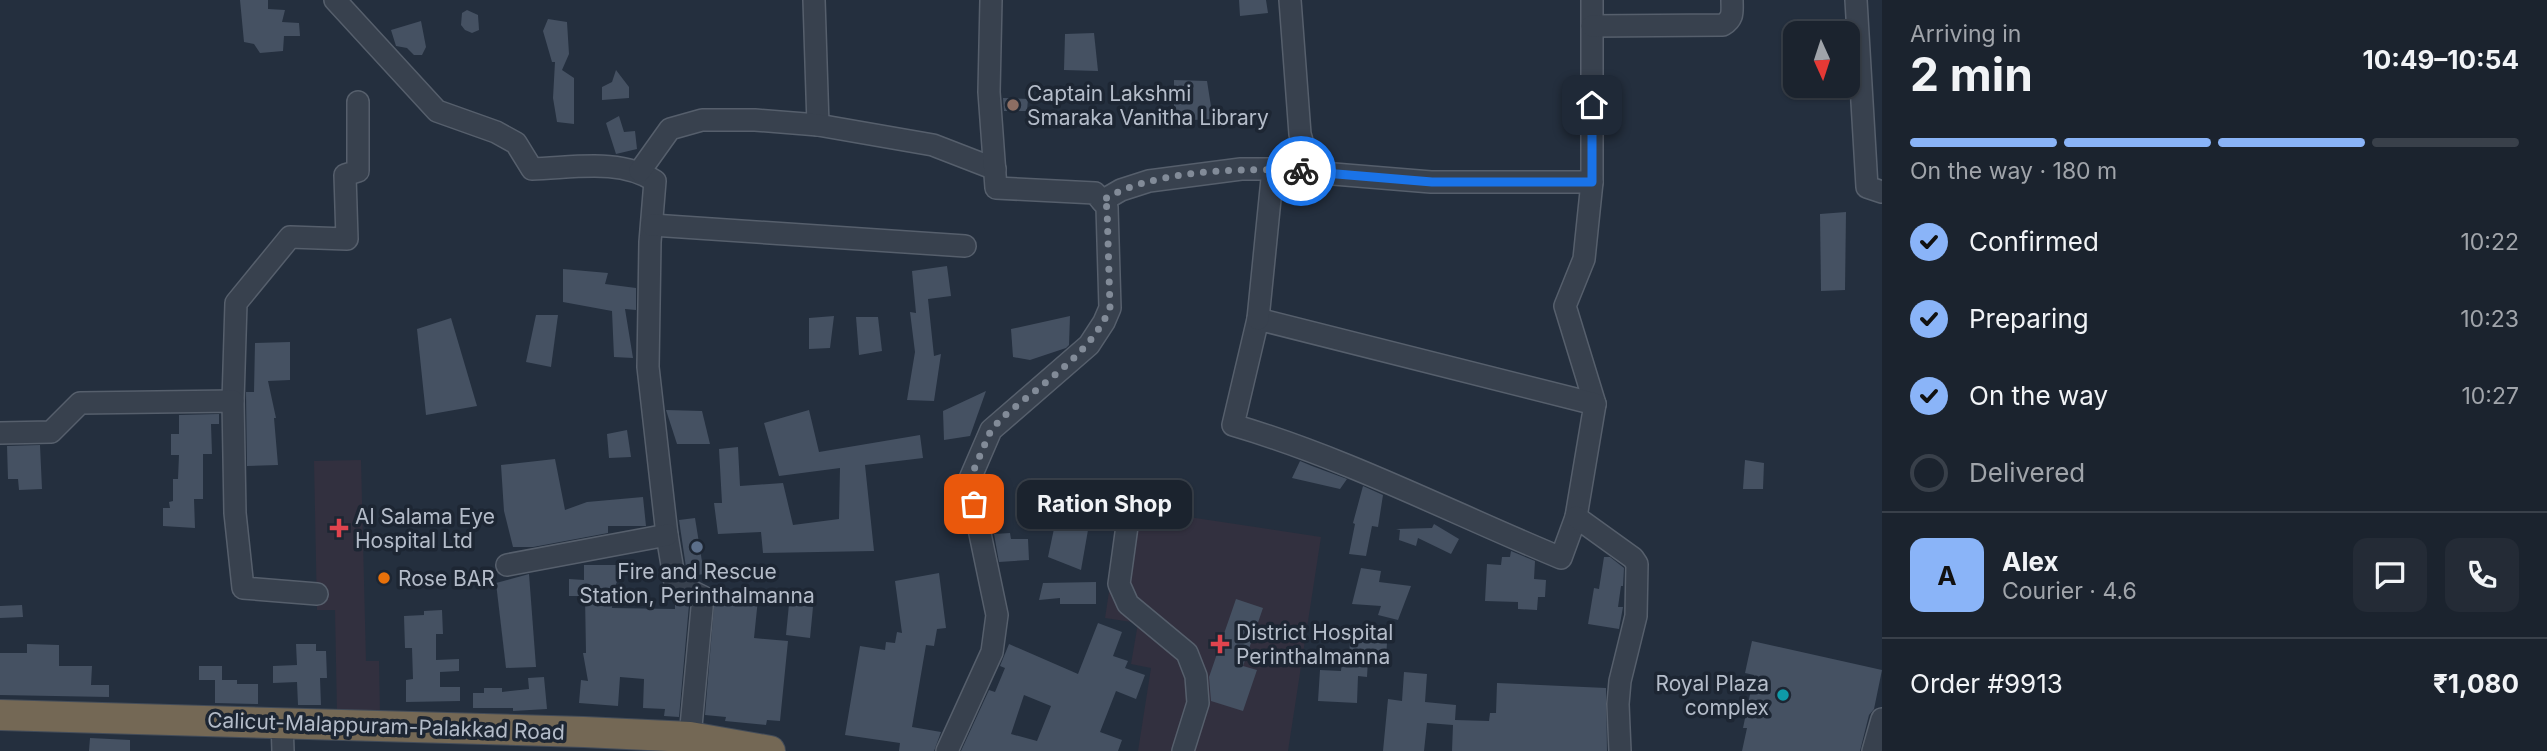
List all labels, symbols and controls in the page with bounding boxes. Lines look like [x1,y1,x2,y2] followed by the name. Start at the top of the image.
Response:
[1910,20,2021,48] text: Arriving in
[1783,21,1860,98] north arrow
[1783,21,1860,98] map controls
[2362,44,2519,75] text: 10:49–10:54
[1910,46,2033,102] text: 2 min
[1562,75,1622,135] pin
[1027,81,1269,130] place label: Captain Lakshmi Smaraka Vanitha Library
[1573,86,1611,124] icon: home
[1005,97,1021,113] marker: Captain Lakshmi Smaraka Vanitha Library
[1266,136,1336,206] courier
[1282,152,1320,190] icon: bike
[1910,157,2117,185] text: On the way · 180 m
[1910,223,1948,261] icon: check
[1969,226,2099,257] text: Confirmed
[2460,228,2519,256] text: 10:22
[1910,300,1948,338] icon: check
[1969,303,2089,334] text: Preparing
[2460,305,2519,333] text: 10:23
[1910,377,1948,415] icon: check
[1969,380,2108,411] text: On the way
[2461,382,2519,410] text: 10:27
[1969,457,2085,488] text: Delivered
[944,474,1004,534] pin
[1016,480,1191,528] callout: Ration Shop
[955,485,993,523] icon: bag
[1037,490,1172,518] text: Ration Shop
[355,504,495,553] place label: Al Salama Eye Hospital Ltd
[329,518,349,538] marker: Al Salama Eye Hospital Ltd
[2353,538,2427,612] button: chat
[2445,538,2519,612] button: phone
[689,539,705,555] marker: Fire and Rescue Station, Perinthalmanna
[2002,546,2059,577] text: Alex
[579,559,815,608] place label: Fire and Rescue Station, Perinthalmanna
[1937,560,1957,591] text: A
[398,566,495,591] place label: Rose BAR
[376,570,392,586] marker: Rose BAR
[2002,577,2137,605] text: Courier · 4.6
[1236,620,1393,669] place label: District Hospital Perinthalmanna
[1210,634,1230,654] marker: District Hospital Perinthalmanna
[1910,668,2063,699] text: Order #9913
[2433,668,2519,699] text: ₹1,080
[1655,671,1769,720] place label: Royal Plaza complex
[1775,687,1791,703] marker: Royal Plaza complex
[207,707,565,745] street label: Calicut-Malappuram-Palakkad Road

